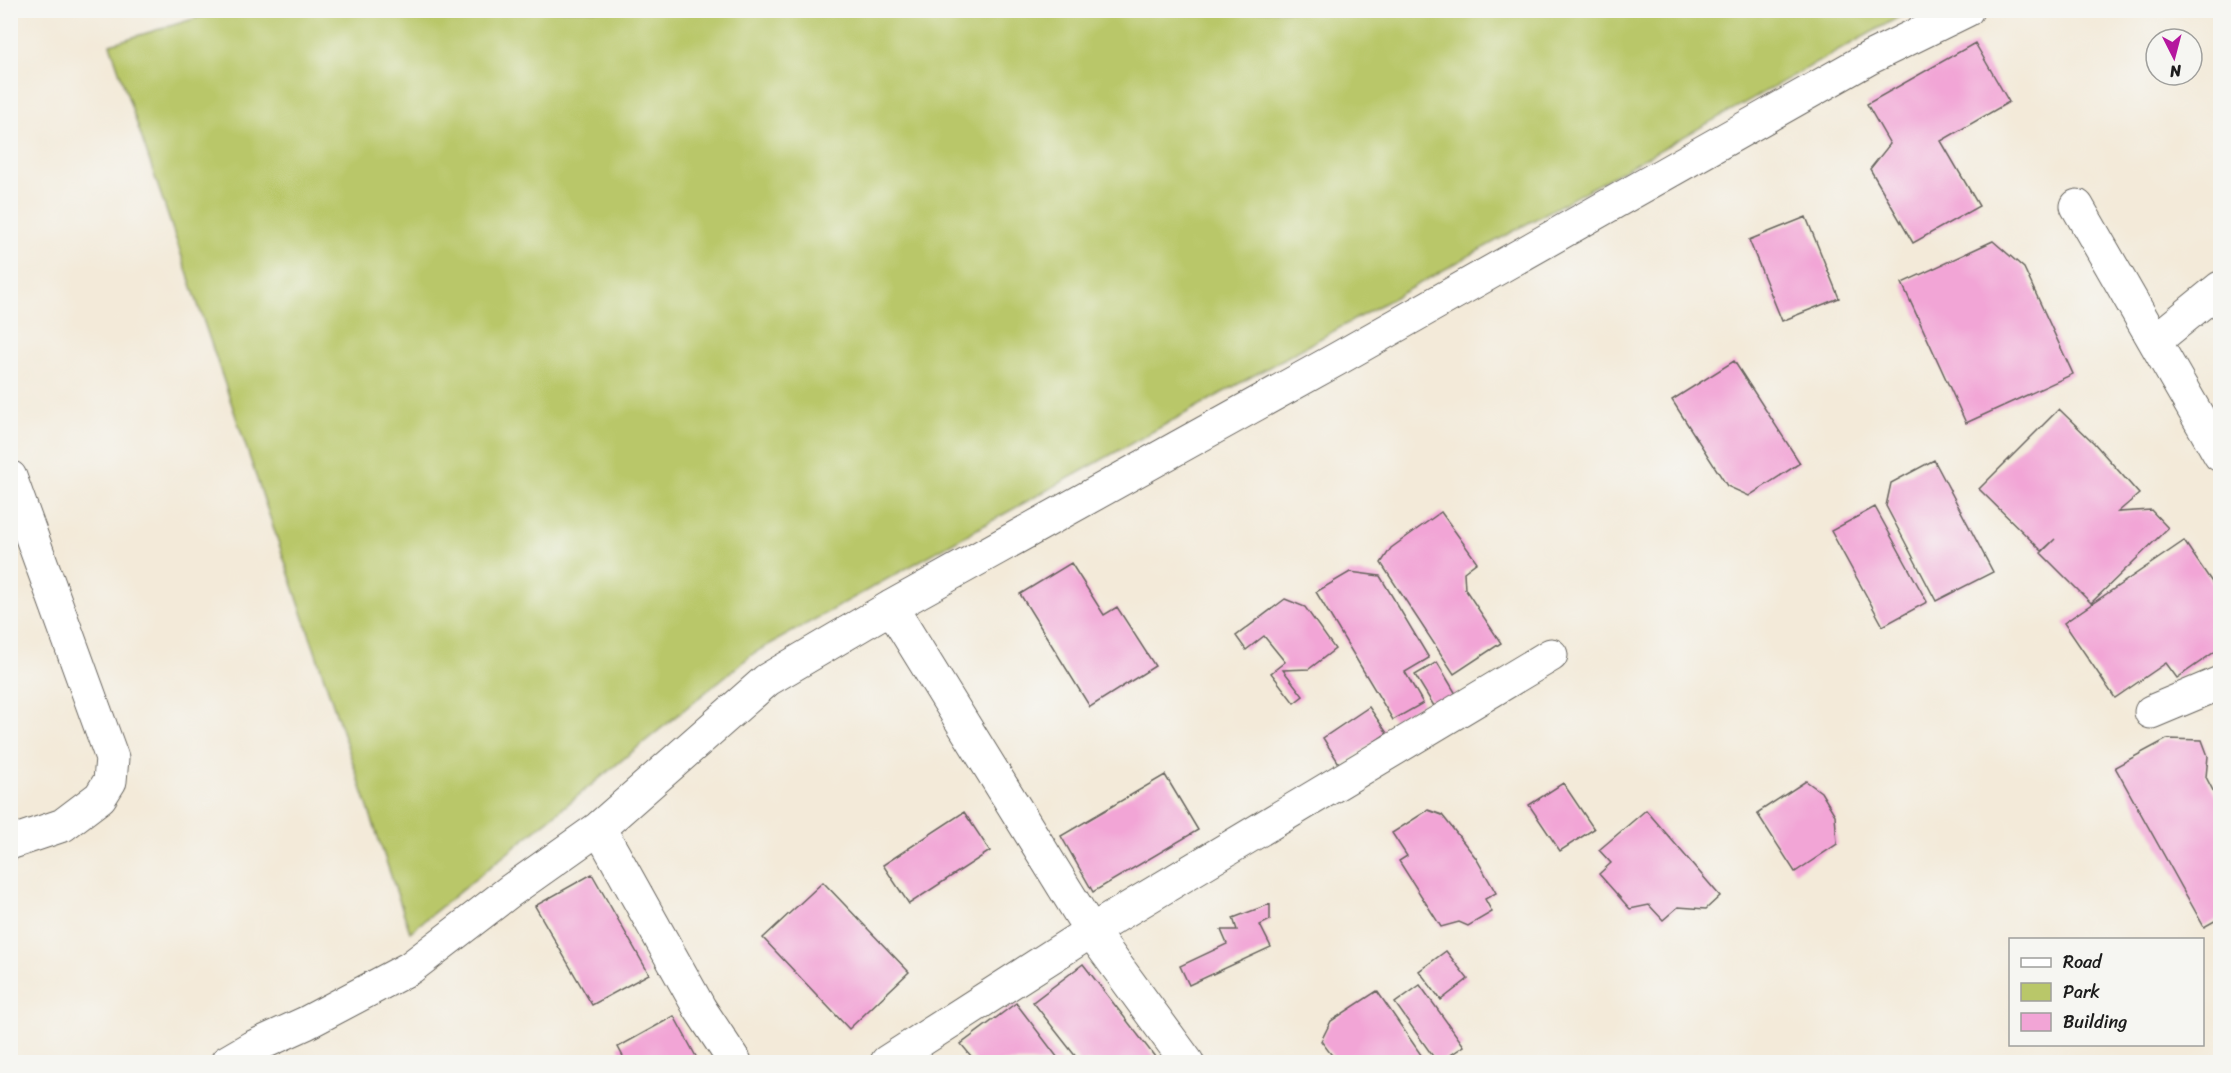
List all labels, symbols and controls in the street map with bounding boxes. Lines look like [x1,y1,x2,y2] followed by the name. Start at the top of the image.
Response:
[2144,27,2204,87] north arrow
[2168,56,2184,87] text: N
[2009,938,2204,1046] legend
[2063,946,2103,978] text: Road
[2063,976,2100,1008] text: Park
[2063,1006,2127,1038] text: Building

